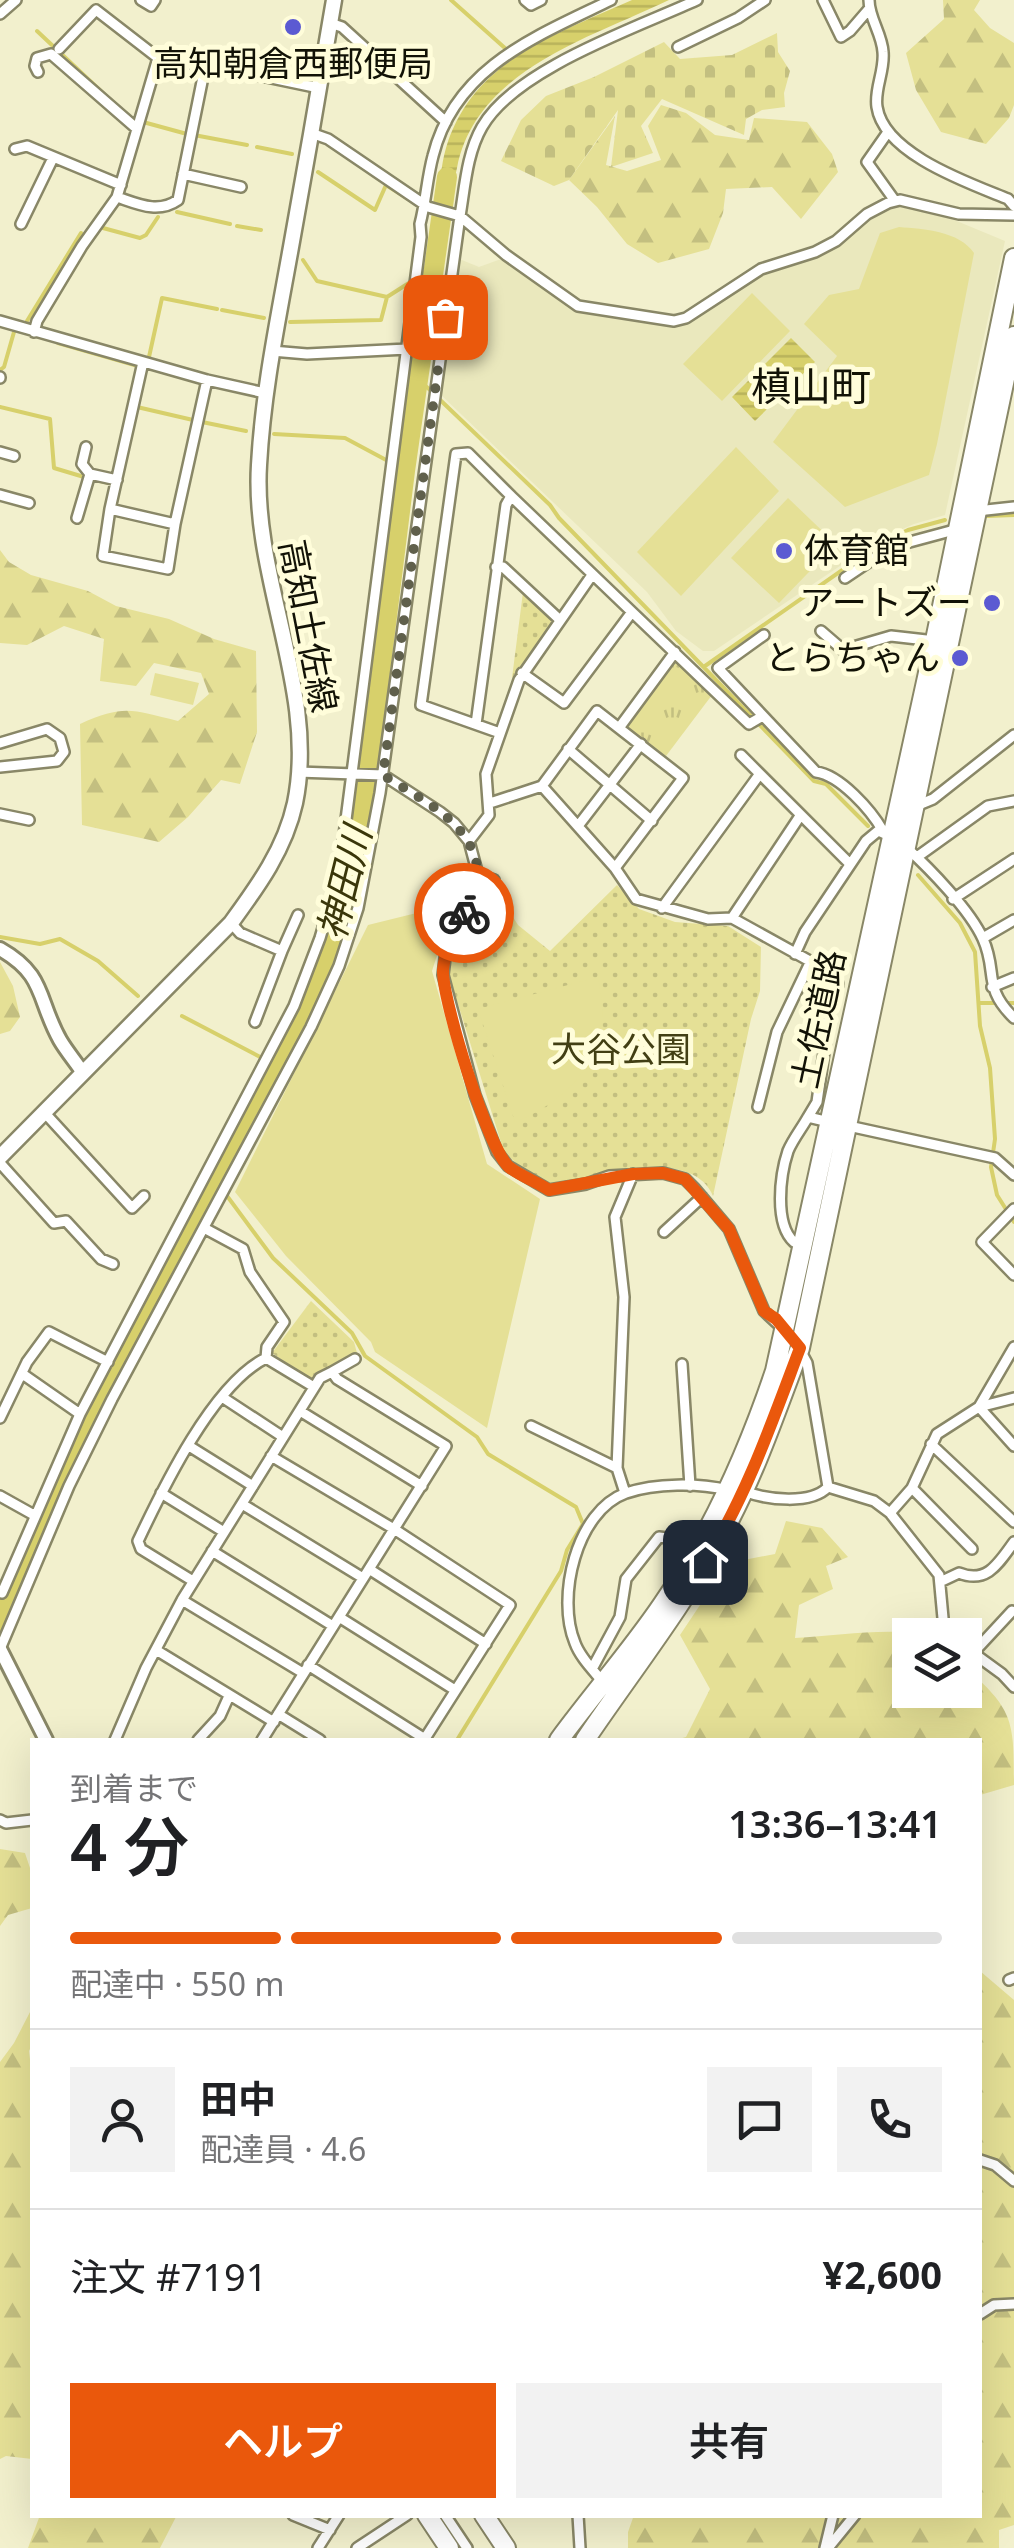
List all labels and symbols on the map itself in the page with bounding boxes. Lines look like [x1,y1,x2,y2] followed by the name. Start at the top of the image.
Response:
[282,16,304,38] marker: 高知朝倉西郵便局
[153,39,433,86] place label: 高知朝倉西郵便局
[403,275,488,360] pin
[751,358,871,413] district label: 槙山町
[804,526,909,573] place label: 体育館
[270,535,349,716] street label: 高知土佐線
[773,540,795,562] marker: 体育館
[799,578,972,625] place label: アートズー
[981,592,1003,614] marker: アートズー
[765,633,940,680] place label: とらちゃん
[949,647,971,669] marker: とらちゃん
[304,817,383,944] water label: 神田川
[414,863,514,963] courier
[780,945,855,1092] street label: 土佐道路
[551,1025,691,1072] park label: 大谷公園
[663,1520,748,1605] pin

